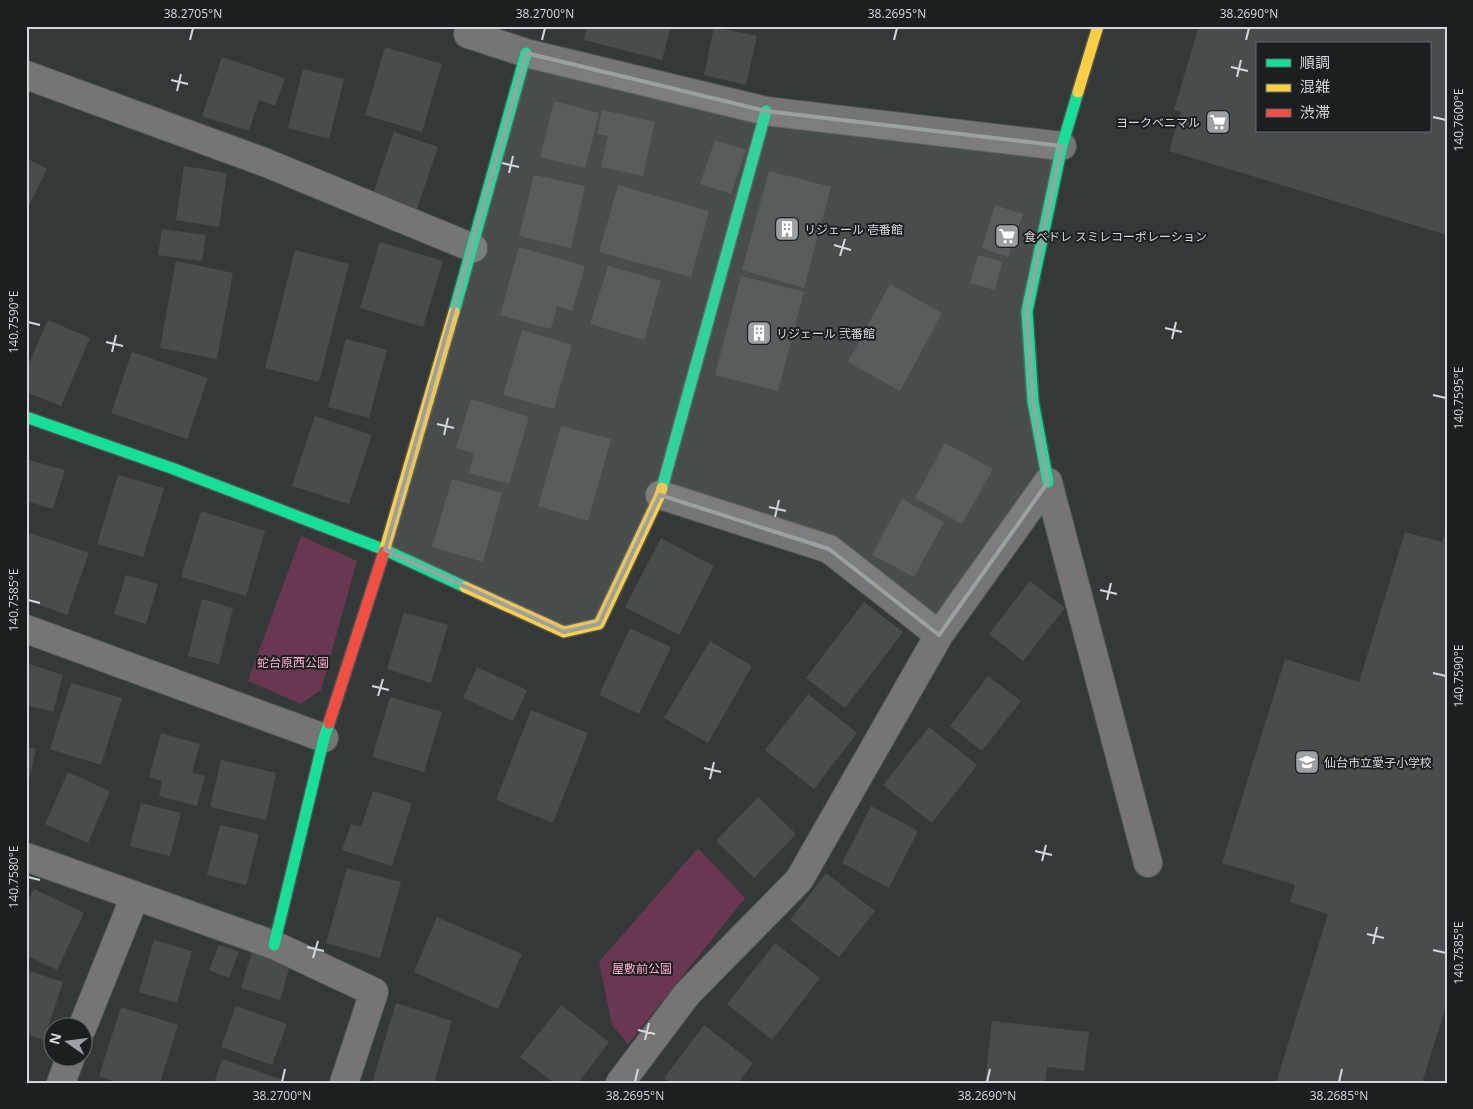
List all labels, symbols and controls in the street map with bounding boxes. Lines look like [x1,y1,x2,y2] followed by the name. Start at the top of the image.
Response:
[164,5,222,22] text: 38.2705°N
[516,5,574,22] text: 38.2700°N
[868,5,926,22] text: 38.2695°N
[1220,5,1278,22] text: 38.2690°N
[1256,42,1430,132] legend
[1300,52,1330,72] text: 順調
[1300,76,1330,96] text: 混雑
[1450,89,1467,152] text: 140.7600°E
[1300,102,1330,122] text: 渋滞
[1205,109,1231,135] supermarket icon: ヨークベニマル
[1116,114,1200,131] place label: ヨークベニマル
[774,216,800,242] building icon: リジェール 壱番館
[804,221,903,238] place label: リジェール 壱番館
[994,223,1020,249] supermarket icon: 食べドレ スミレコーポレーション
[1024,228,1207,245] place label: 食べドレ スミレコーポレーション
[5,291,22,354] text: 140.7590°E
[746,320,772,346] building icon: リジェール 弐番館
[776,325,875,342] place label: リジェール 弐番館
[1450,367,1467,430] text: 140.7595°E
[5,569,22,632] text: 140.7585°E
[1450,645,1467,708] text: 140.7590°E
[257,654,329,671] park label: 蛇台原西公園
[1294,749,1320,775] school or university icon: 仙台市立愛子小学校
[1324,754,1432,771] place label: 仙台市立愛子小学校
[5,846,22,909] text: 140.7580°E
[1450,922,1467,985] text: 140.7585°E
[612,960,672,977] park label: 屋敷前公園
[42,1016,92,1066] north arrow
[44,1031,65,1047] text: N
[253,1087,311,1104] text: 38.2700°N
[606,1087,664,1104] text: 38.2695°N
[958,1087,1016,1104] text: 38.2690°N
[1310,1087,1368,1104] text: 38.2685°N

